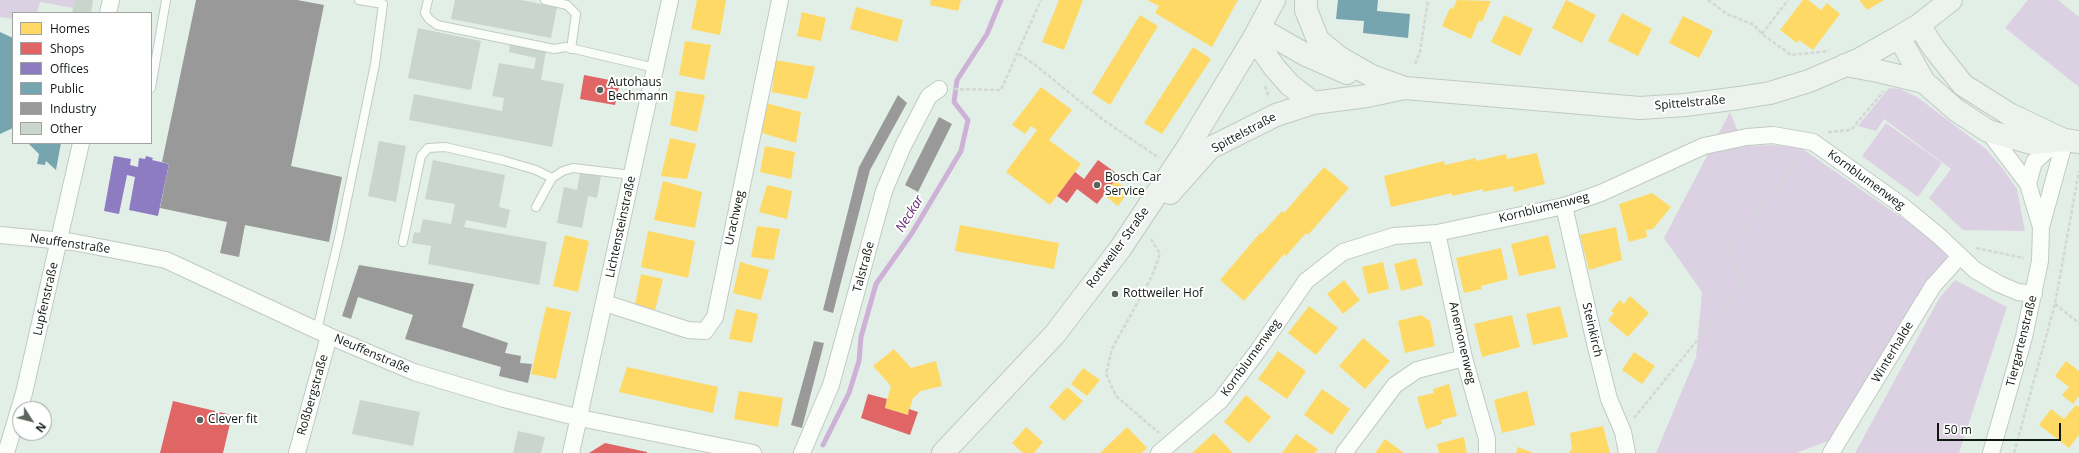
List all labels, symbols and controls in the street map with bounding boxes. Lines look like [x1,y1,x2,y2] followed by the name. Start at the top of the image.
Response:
[12,12,152,144] legend
[50,20,90,37] text: Homes
[50,40,84,57] text: Shops
[50,60,89,77] text: Offices
[608,76,668,104] place label: Autohaus Bechmann
[50,80,84,97] text: Public
[595,85,605,95] marker: Autohaus Bechmann
[1654,93,1726,113] street label: Spittelstraße
[50,100,96,117] text: Industry
[1209,110,1279,156] street label: Spittelstraße
[50,120,83,137] text: Other
[1824,147,1908,213] street label: Kornblumenweg
[1105,171,1161,199] place label: Bosch Car Service
[603,175,639,279] street label: Lichtensteinstraße
[1092,180,1102,190] marker: Bosch Car Service
[722,189,748,247] street label: Urachweg
[1497,190,1591,226] street label: Kornblumenweg
[893,193,927,235] water label: Neckar
[1084,205,1152,291] street label: Rottweiler Straße
[29,231,111,257] street label: Neuffenstraße
[850,240,878,294] street label: Talstraße
[31,261,61,337] street label: Lupfenstraße
[1123,287,1203,301] place label: Rottweiler Hof
[1110,289,1120,299] marker: Rottweiler Hof
[2004,294,2040,388] street label: Tiergartenstraße
[1446,300,1478,386] street label: Anemonenweg
[1579,301,1605,359] street label: Steinkirch
[1218,316,1284,400] street label: Kornblumenweg
[1869,319,1917,385] street label: Winterhalde
[332,332,412,376] street label: Neuffenstraße
[295,353,331,437] street label: Roßbergstraße
[12,401,52,441] north arrow
[208,413,257,427] place label: Clever fit
[195,415,205,425] marker: Clever fit
[1939,415,2063,441] scale bar
[33,420,50,436] text: N
[1944,421,1972,438] text: 50 m

